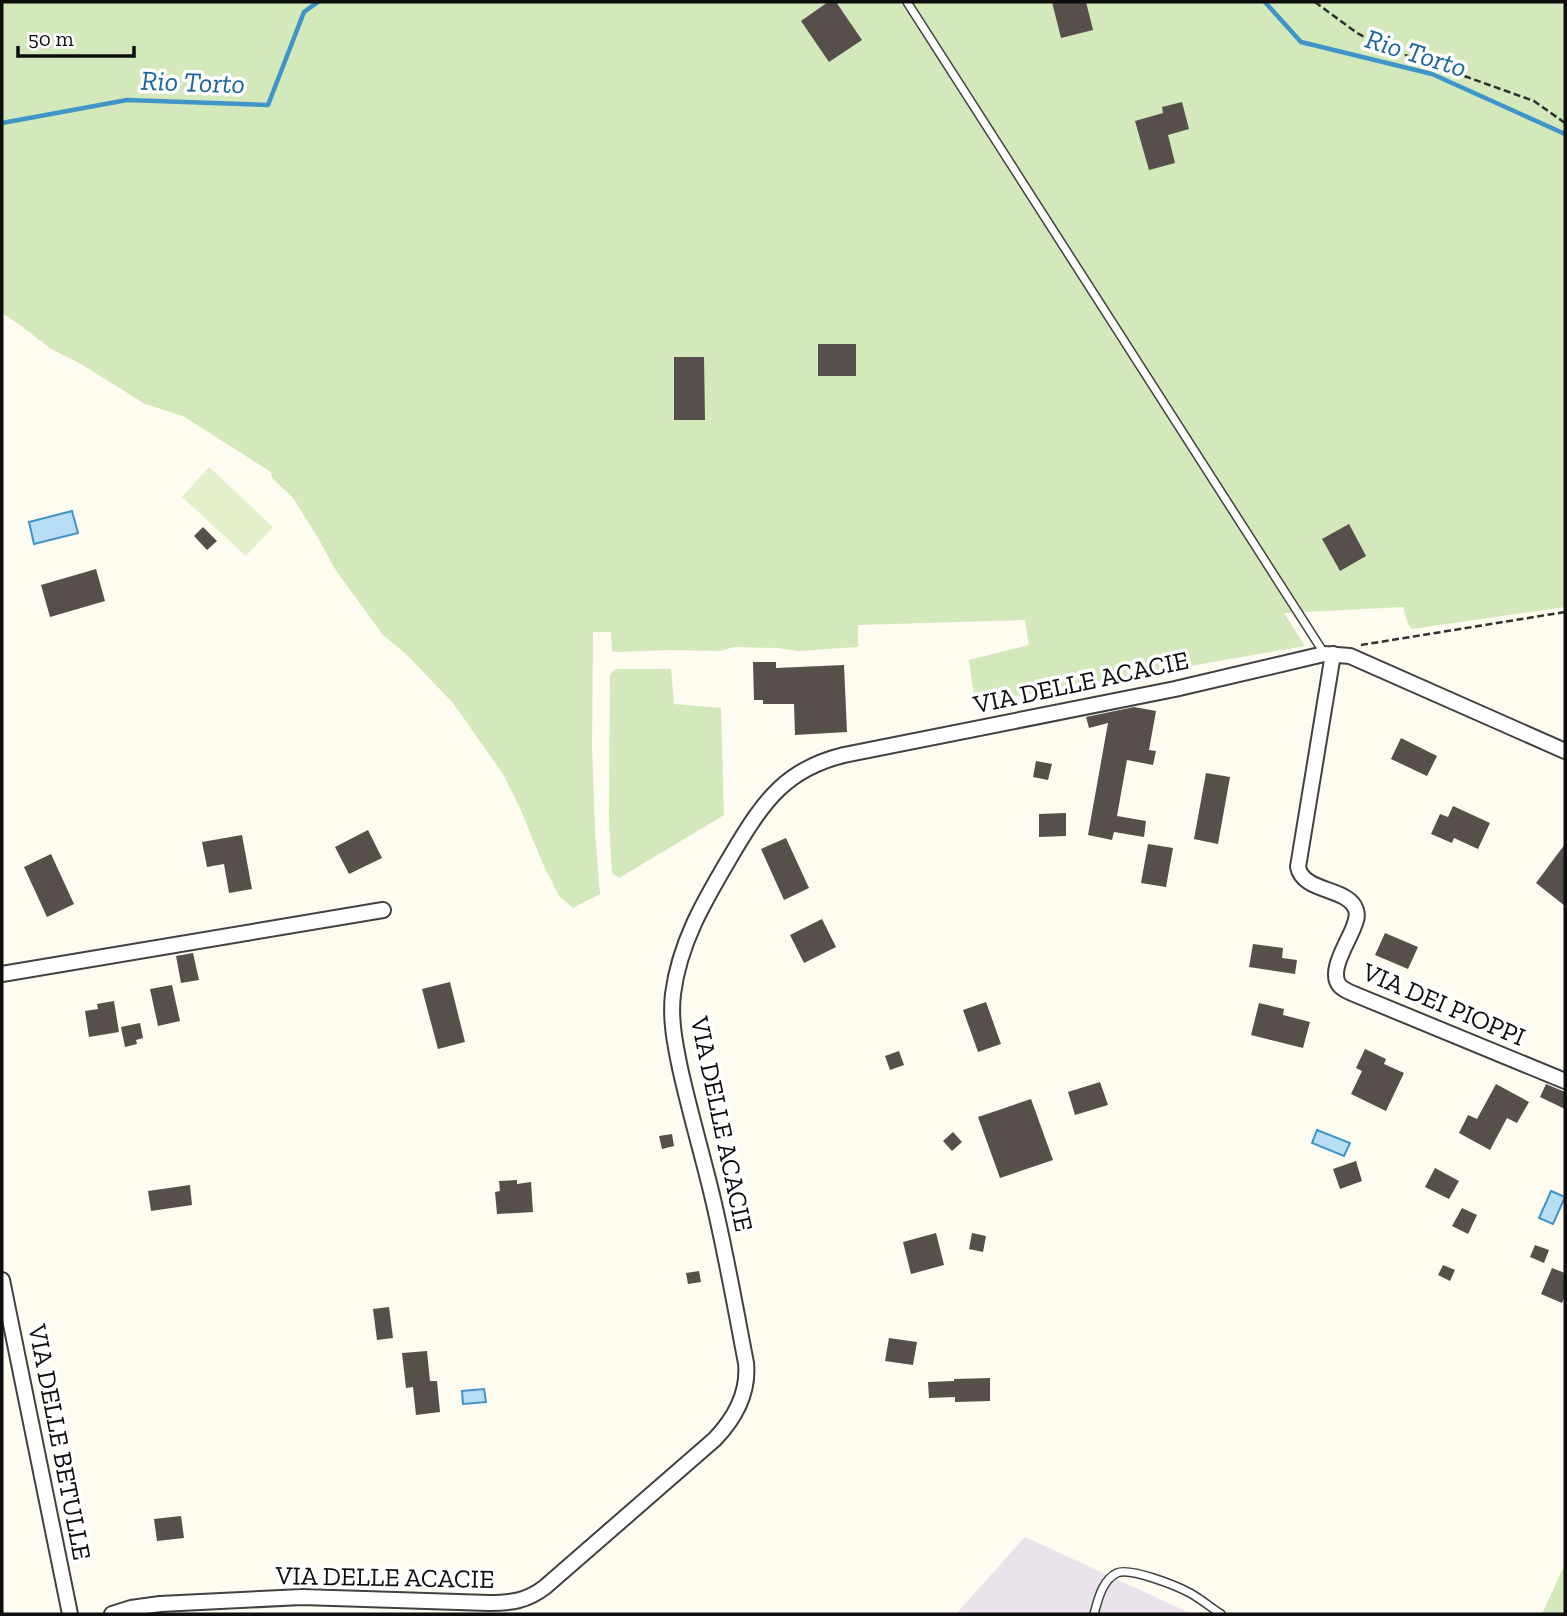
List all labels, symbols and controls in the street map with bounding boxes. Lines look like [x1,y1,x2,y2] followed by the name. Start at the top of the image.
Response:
[18,14,133,58] scale bar
[1361,22,1471,84] water label: Rio Torto
[28,26,74,51] text: 50 m
[140,64,246,100] water label: Rio Torto
[970,644,1191,721] street label: VIA DELLE ACACIE
[1357,955,1530,1053] street label: VIA DEI PIOPPI
[683,1013,760,1234] street label: VIA DELLE ACACIE
[21,1320,99,1563] street label: VIA DELLE BETULLE
[274,1559,495,1595] street label: VIA DELLE ACACIE

